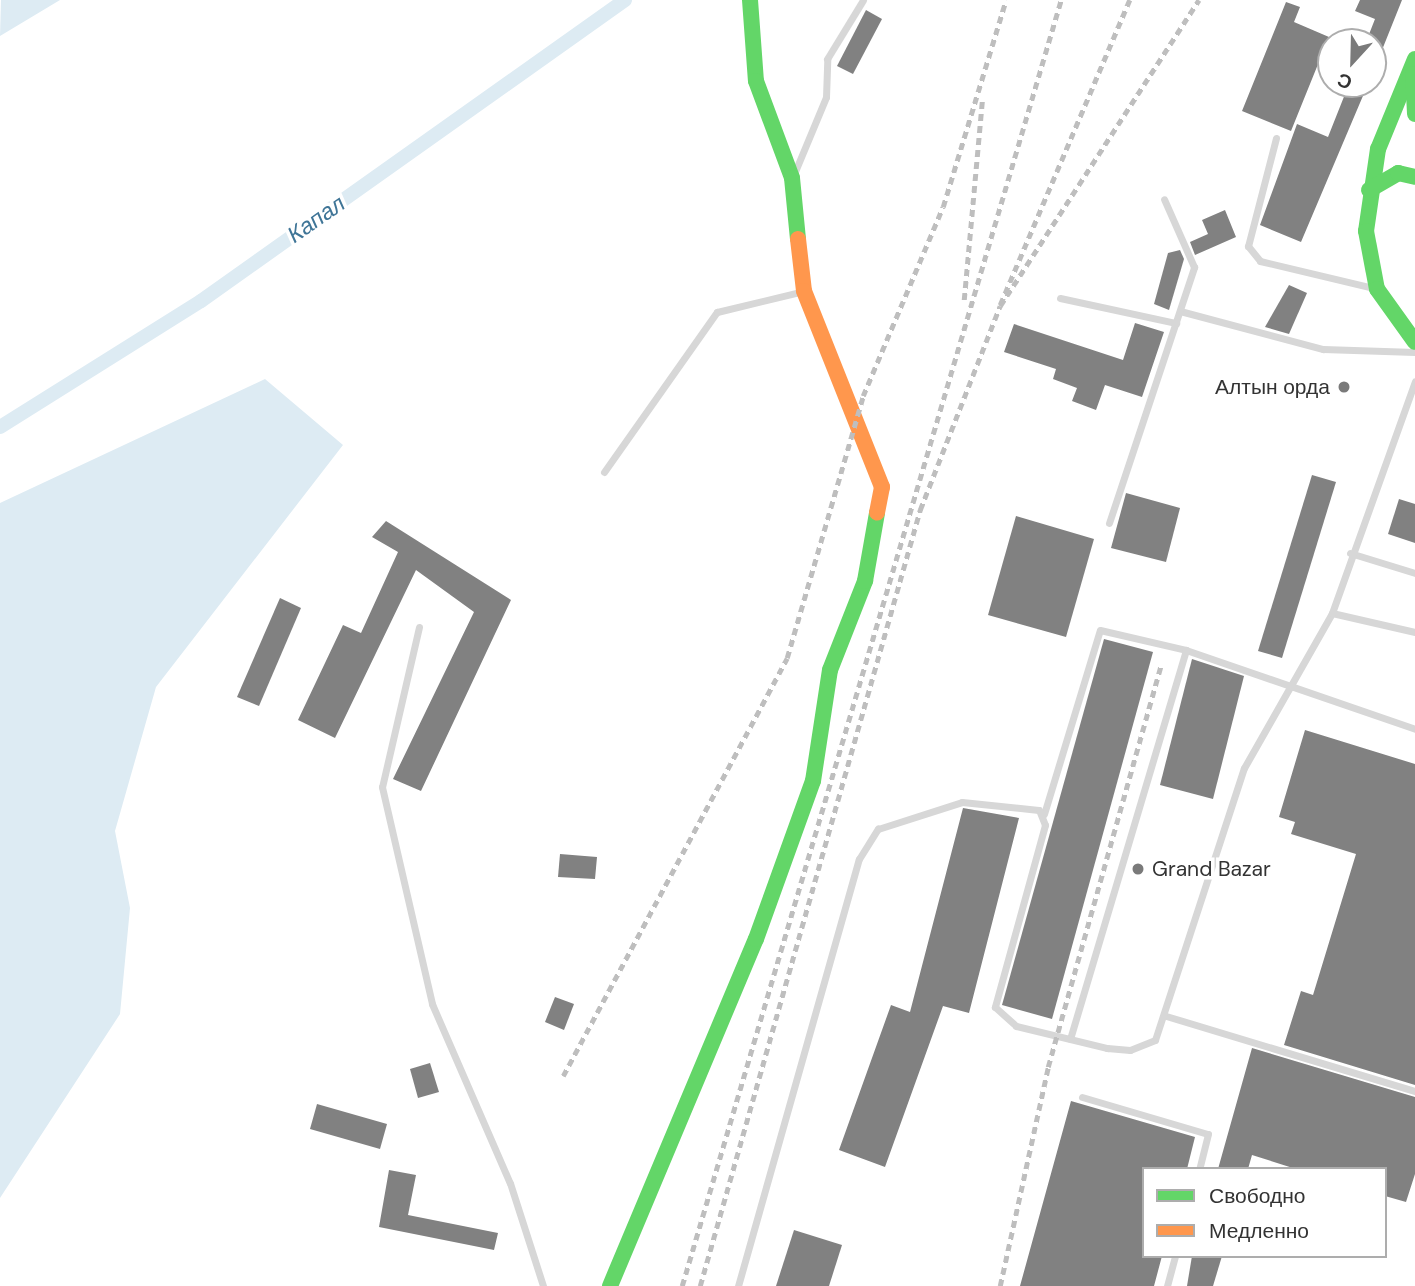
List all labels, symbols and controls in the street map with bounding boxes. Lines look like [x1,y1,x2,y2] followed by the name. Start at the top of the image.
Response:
[1317,28,1387,98] north arrow
[1334,67,1356,95] text: С
[282,189,350,249] water label: Капал
[1215,374,1330,400] place label: Алтын орда
[1336,379,1352,395] marker: Алтын орда
[1152,856,1271,882] place label: Grand Bazar
[1130,861,1146,877] marker: Grand Bazar
[1142,1167,1387,1258] legend
[1209,1182,1306,1210] text: Свободно
[1209,1217,1309,1245] text: Медленно

